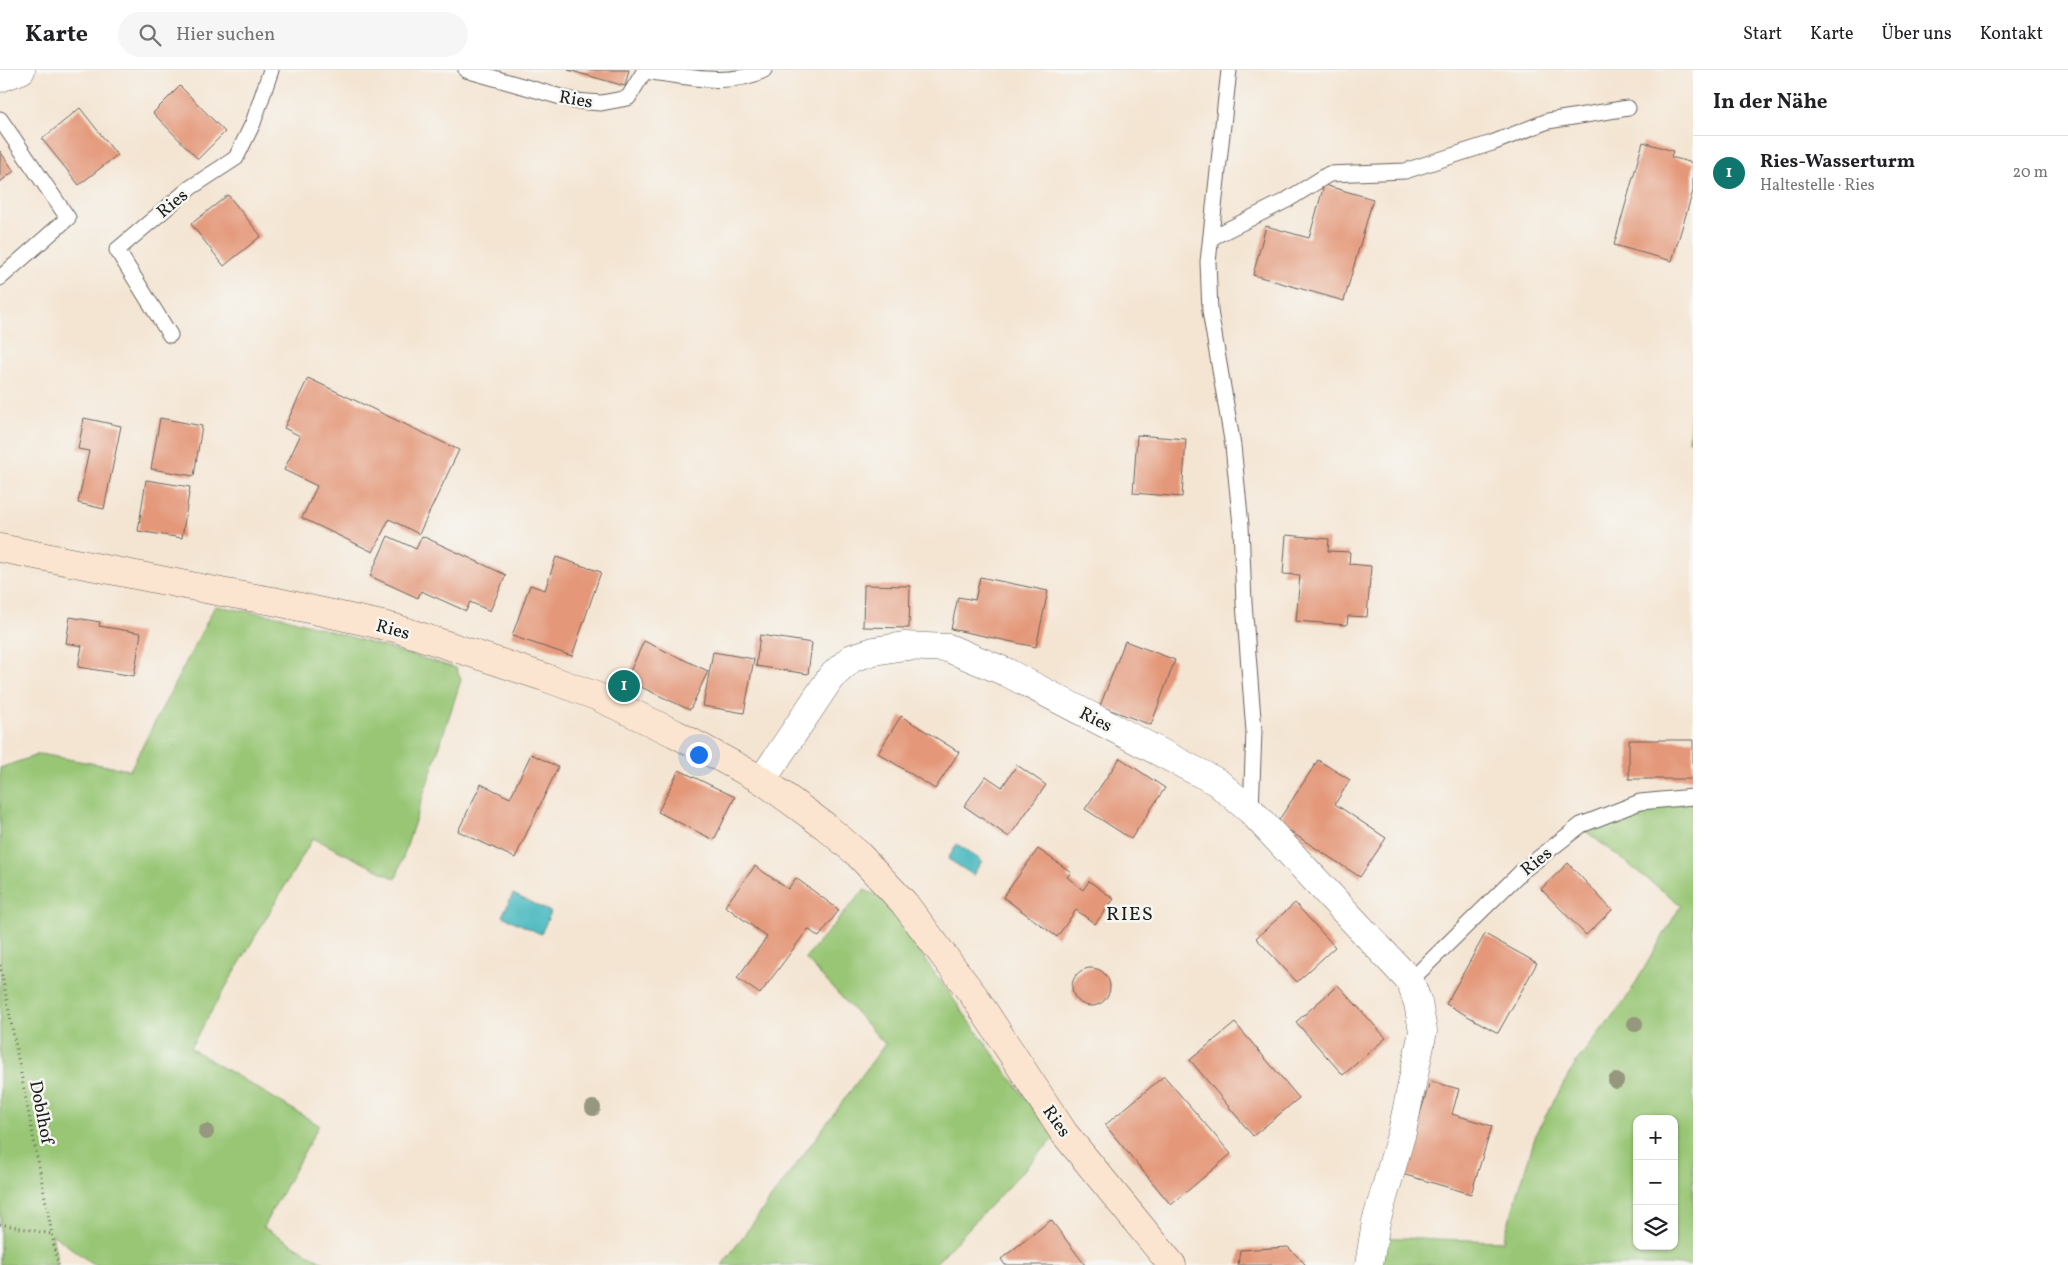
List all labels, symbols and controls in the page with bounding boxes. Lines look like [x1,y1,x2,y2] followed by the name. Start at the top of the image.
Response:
[118,12,468,57] search box
[25,18,88,52] text: Karte
[136,21,164,49] icon: search
[176,22,275,48] text: Hier suchen
[1743,22,1782,47] text: Start
[1810,22,1854,47] text: Karte
[1882,22,1952,47] text: Über uns
[1980,22,2043,47] text: Kontakt
[557,85,595,116] street label: Ries
[1713,88,1828,117] text: In der Nähe
[1760,149,1915,175] text: Ries-Wasserturm
[1726,162,1732,184] text: 1
[2013,162,2048,184] text: 20 m
[1760,175,1875,197] text: Haltestelle · Ries
[152,184,194,225] street label: Ries
[373,614,412,647] street label: Ries
[608,667,640,705] pin: 1
[1075,701,1116,739] street label: Ries
[686,742,712,768] your location
[1516,842,1558,883] street label: Ries
[1106,901,1154,929] district label: RIES
[22,1078,59,1148] street label: Doblhof
[1036,1101,1076,1143] street label: Ries
[1633,1115,1678,1250] map controls
[1633,1115,1678,1160] button: +
[1633,1160,1678,1205] button: −
[1633,1205,1678,1250] button: layers

